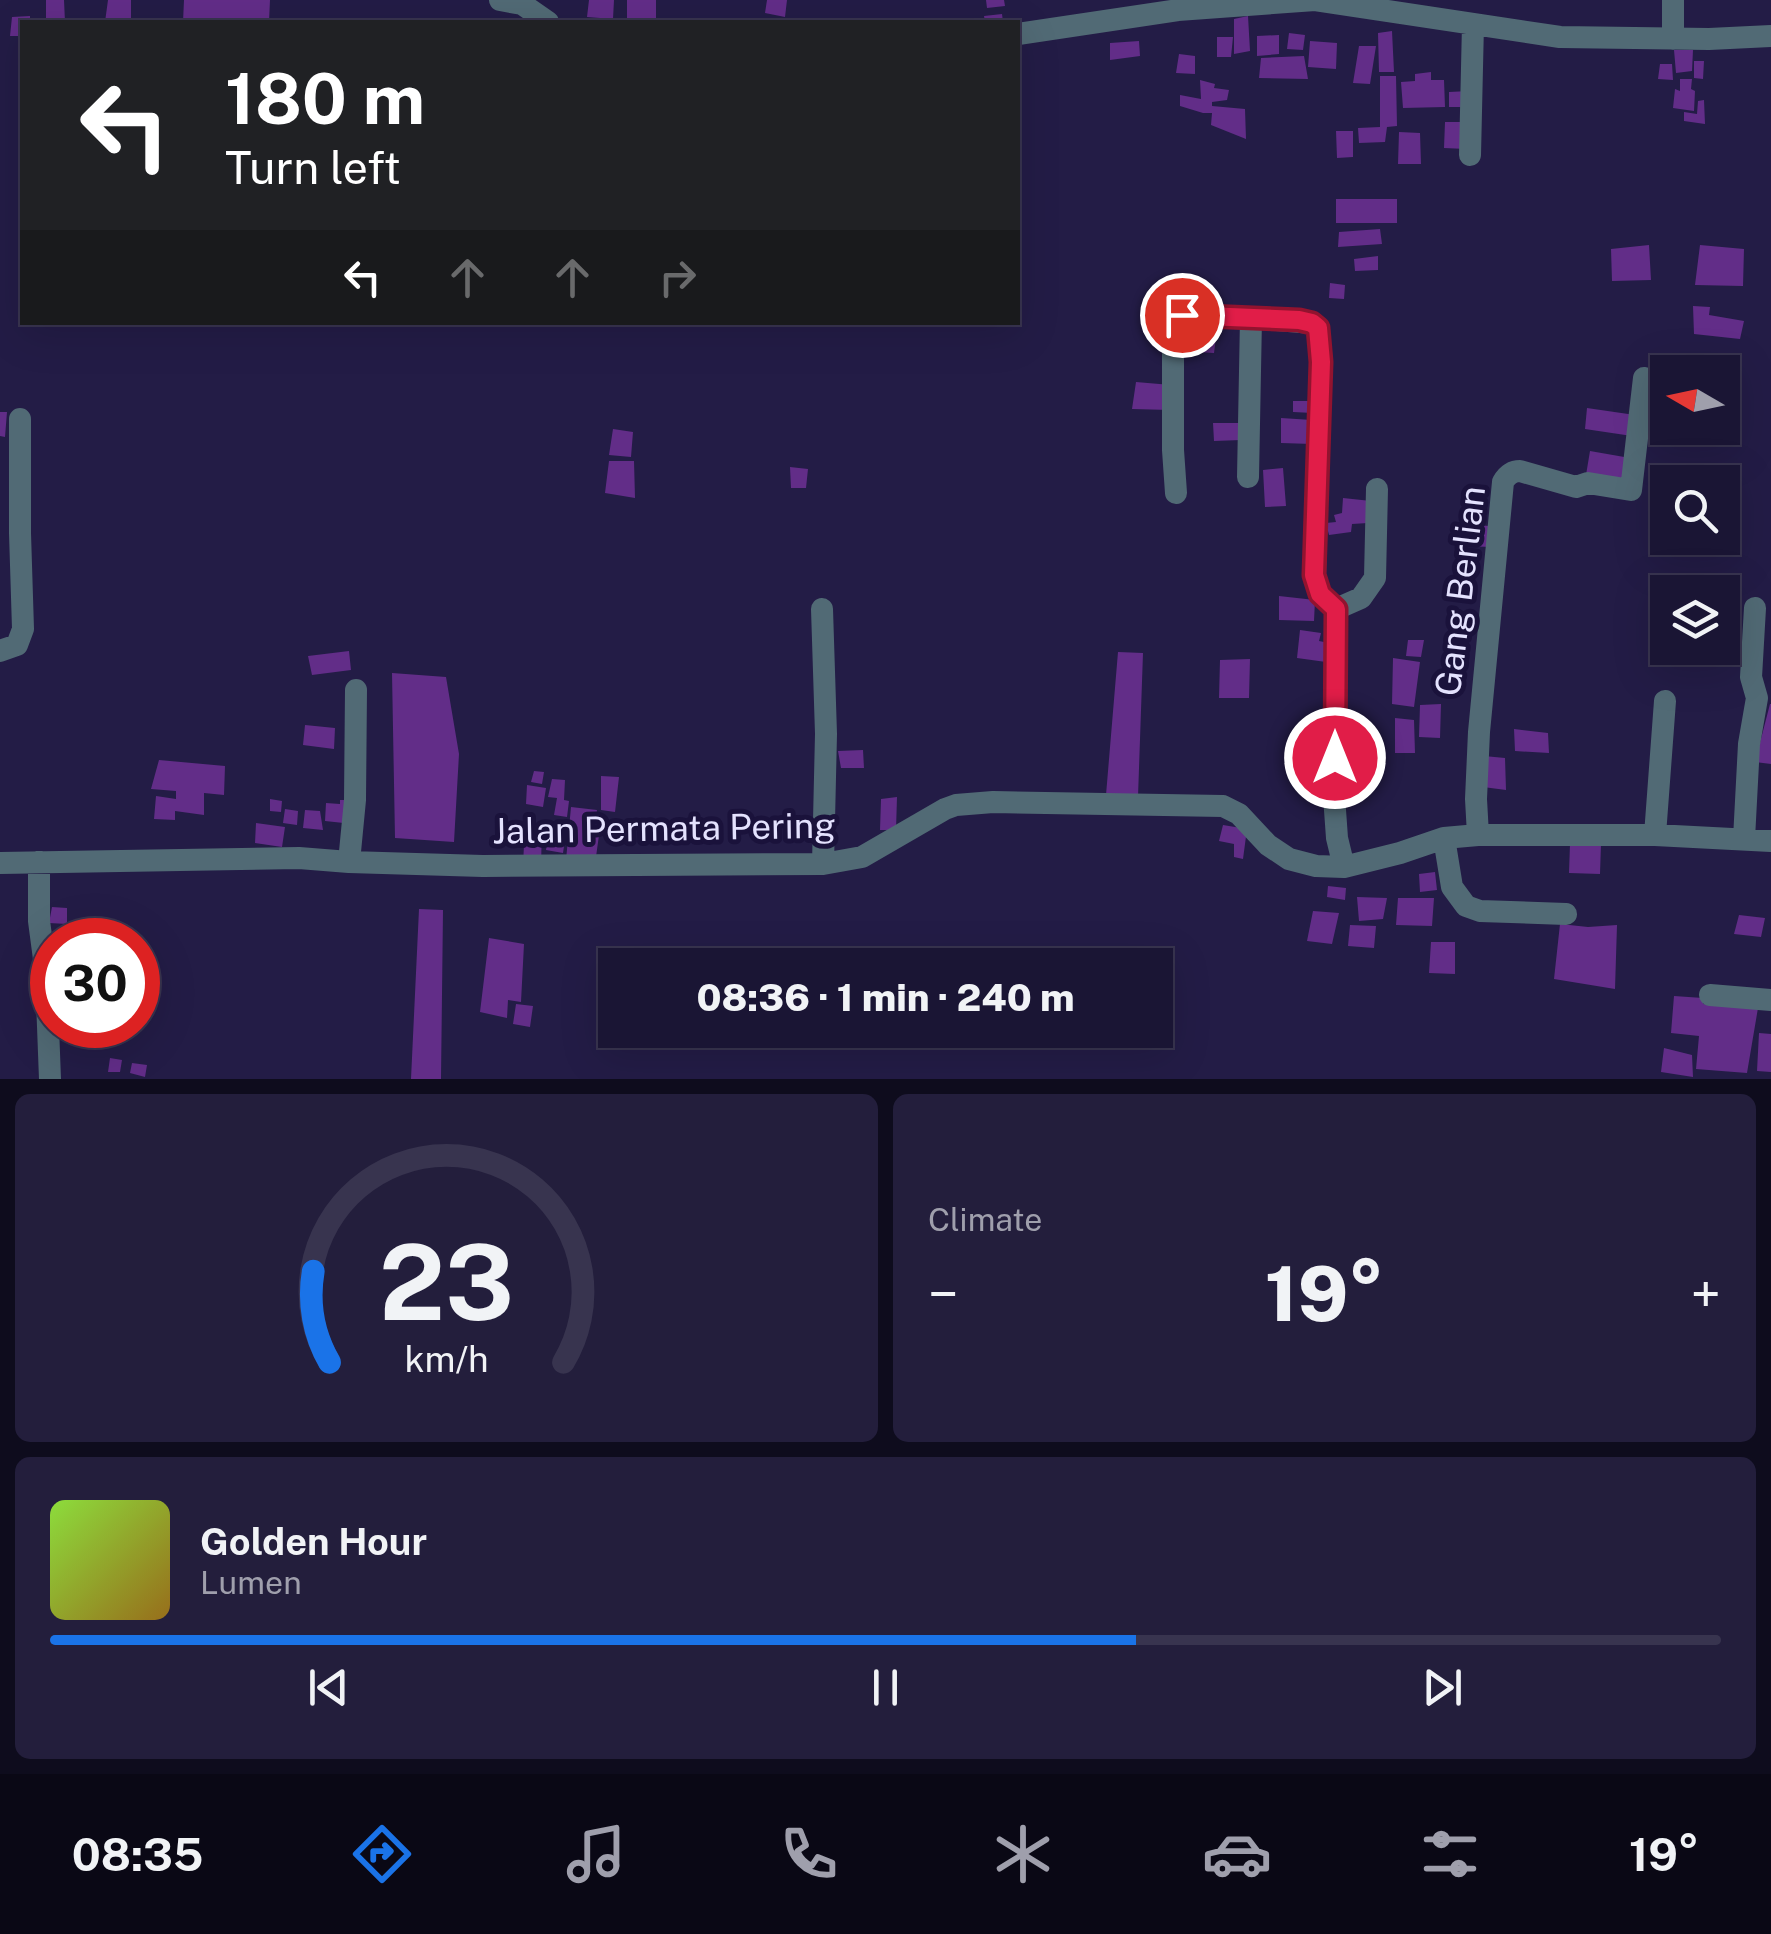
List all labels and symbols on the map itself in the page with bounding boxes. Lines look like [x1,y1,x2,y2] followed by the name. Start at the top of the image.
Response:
[1140,273,1225,358] pin
[1650,355,1740,445] north arrow
[1427,484,1493,698] street label: Gang Berlian
[1283,706,1387,810] position arrow
[492,805,836,851] street label: Jalan Permata Pering
[30,918,160,1048] speed limit sign: 30

